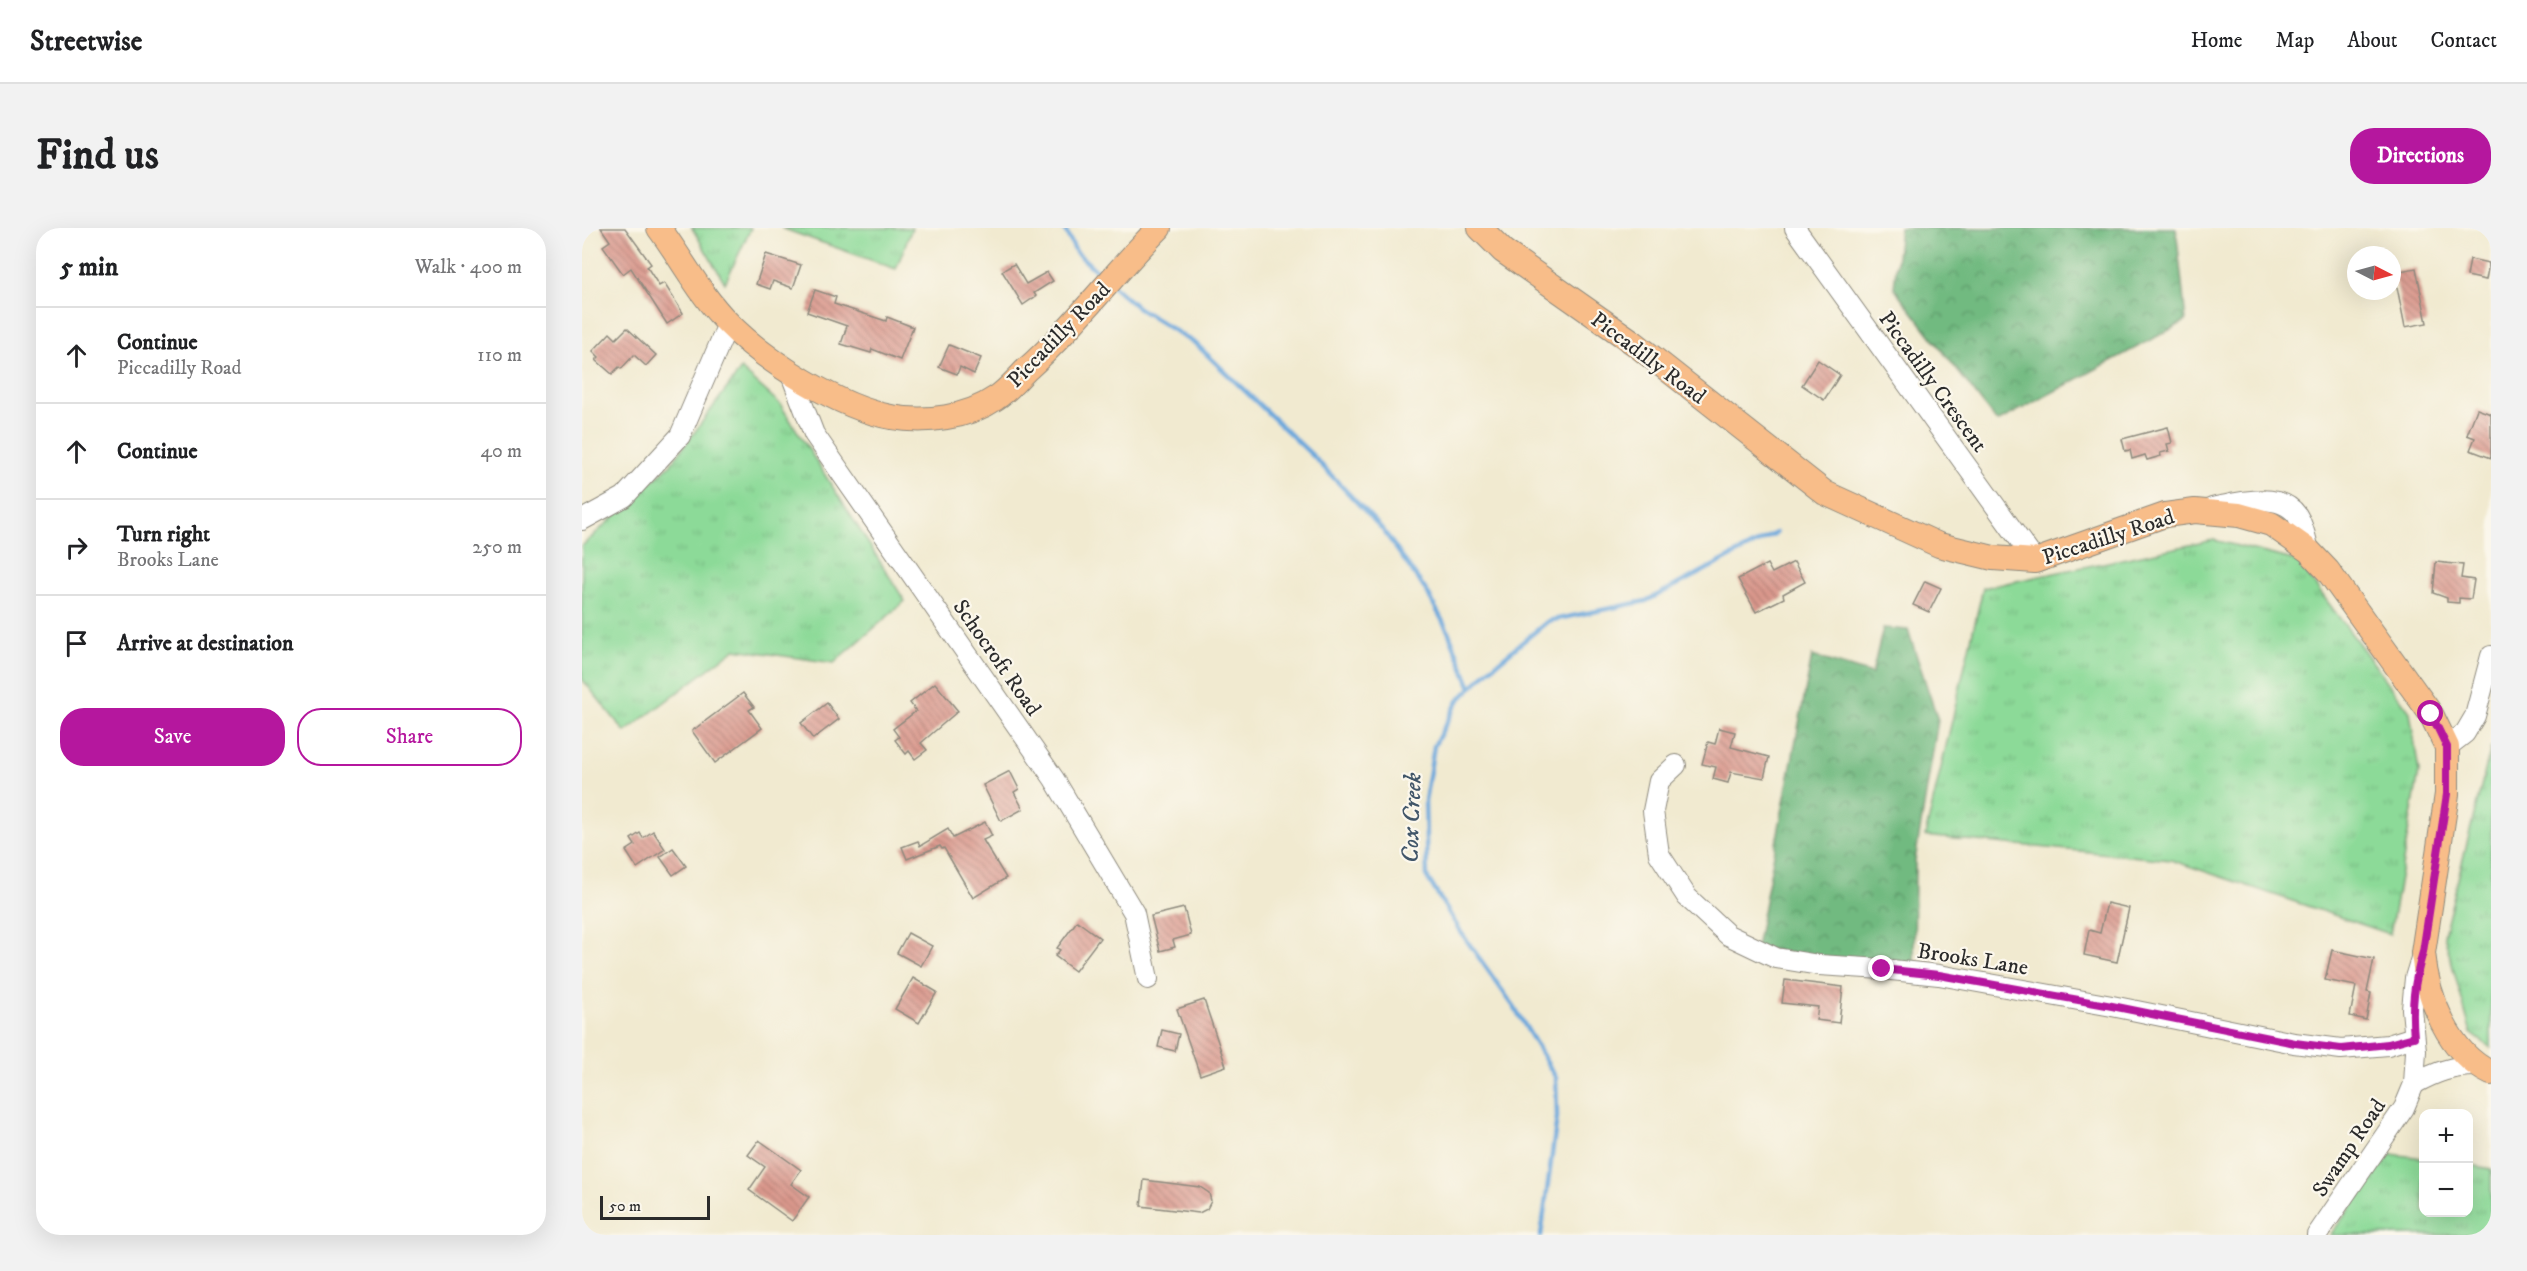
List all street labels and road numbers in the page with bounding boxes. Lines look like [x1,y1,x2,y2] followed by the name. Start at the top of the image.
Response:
[1002,276,1116,394] street label: Piccadilly Road
[1585,306,1711,410] street label: Piccadilly Road
[1873,306,1993,458] street label: Piccadilly Crescent
[2039,503,2178,571] street label: Piccadilly Road
[947,594,1047,721] street label: Schocroft Road
[1915,937,2030,982] street label: Brooks Lane
[2307,1094,2392,1202] street label: Swamp Road

